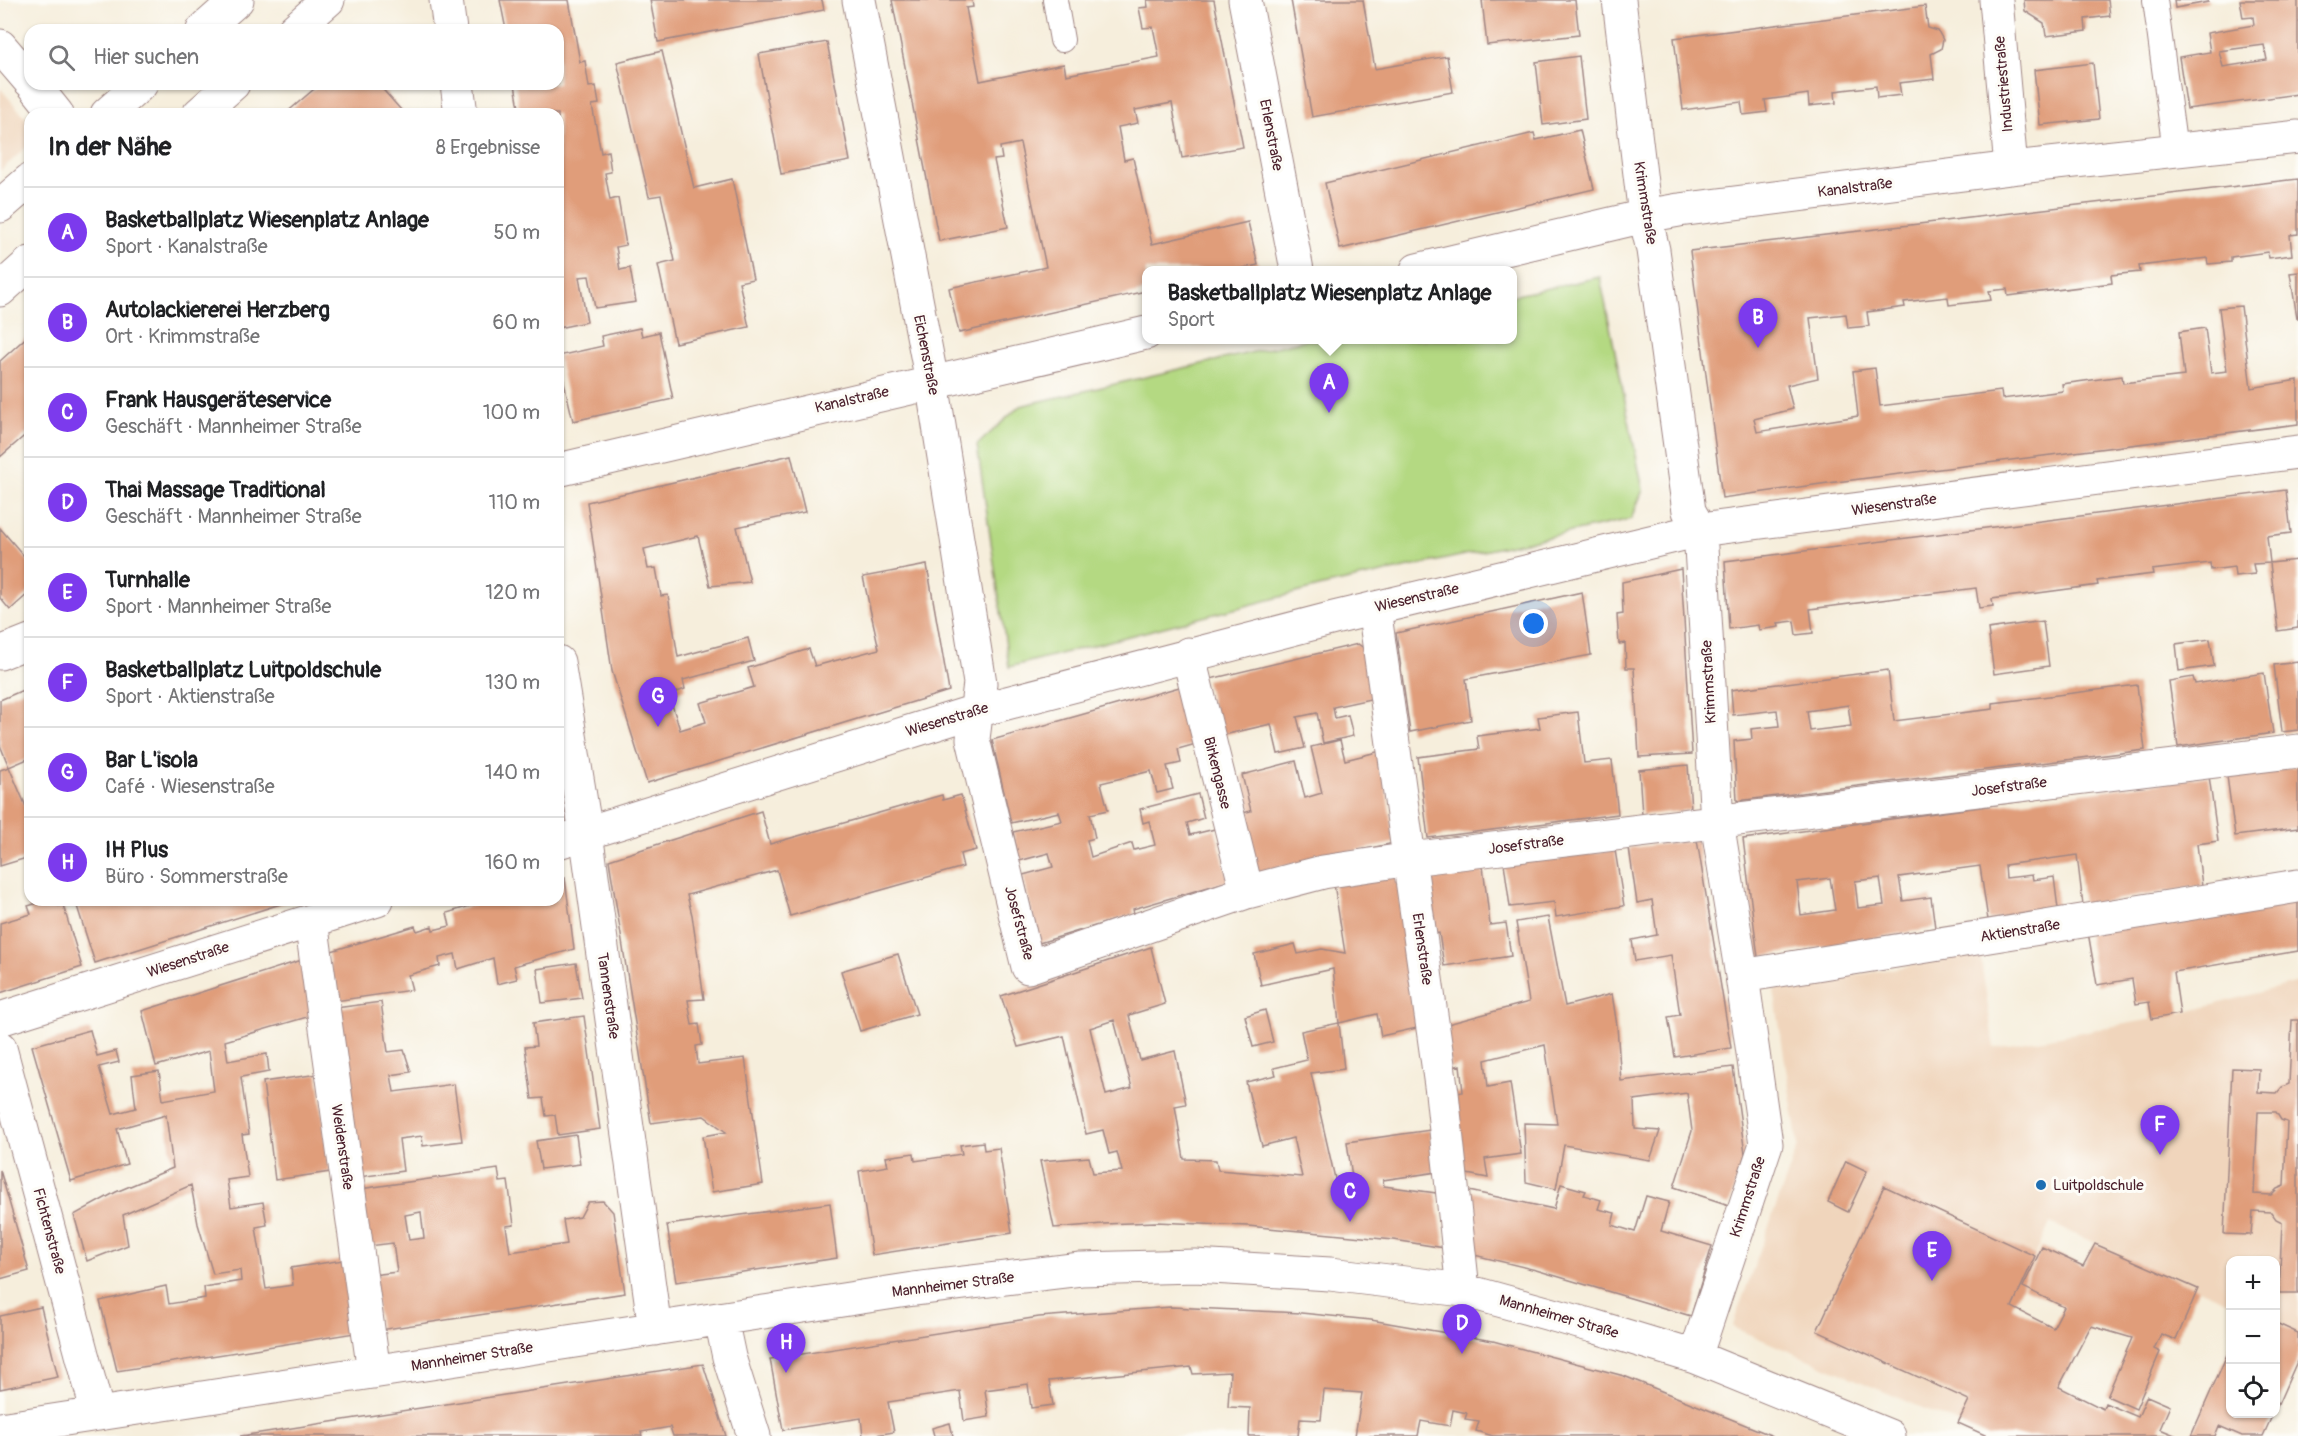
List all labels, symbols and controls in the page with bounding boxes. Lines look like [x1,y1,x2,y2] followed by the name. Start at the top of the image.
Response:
[24,24,564,90] search box
[1990,35,2018,133] street label: Industriestraße
[45,41,78,74] icon: search
[93,43,199,71] text: Hier suchen
[1255,98,1287,173] street label: Erlenstraße
[48,131,171,163] text: In der Nähe
[436,135,540,160] text: 8 Ergebnisse
[1629,160,1661,246] street label: Krimmstraße
[1816,174,1894,202] street label: Kanalstraße
[105,206,429,234] text: Basketballplatz Wiesenplatz Anlage
[61,220,74,245] text: A
[493,220,540,245] text: 50 m
[105,234,268,259] text: Sport · Kanalstraße
[1142,266,1517,344] popup
[1168,279,1491,307] text: Basketballplatz Wiesenplatz Anlage
[105,296,330,324] text: Autolackiererei Herzberg
[1738,298,1778,348] pin: B
[1168,307,1215,332] text: Sport
[62,310,73,335] text: B
[493,310,540,335] text: 60 m
[909,313,943,397] street label: Eichenstraße
[105,324,260,349] text: Ort · Krimmstraße
[1310,364,1348,413] pin: A
[813,382,891,418] street label: Kanalstraße
[105,386,331,414] text: Frank Hausgeräteservice
[61,400,74,425] text: C
[483,400,540,425] text: 100 m
[105,414,362,439] text: Geschäft · Mannheimer Straße
[105,476,326,504] text: Thai Massage Traditional
[61,490,74,515] text: D
[489,490,540,515] text: 110 m
[1850,490,1938,520] street label: Wiesenstraße
[105,504,362,529] text: Geschäft · Mannheimer Straße
[105,566,190,594] text: Turnhalle
[1373,579,1461,617] street label: Wiesenstraße
[62,580,73,605] text: E
[485,580,540,605] text: 120 m
[105,594,331,619] text: Sport · Mannheimer Straße
[1519,609,1548,638] your location
[1697,639,1721,724] street label: Krimmstraße
[105,656,381,684] text: Basketballplatz Luitpoldschule
[61,670,74,695] text: F
[485,670,540,695] text: 130 m
[638,678,678,727] pin: G
[105,684,275,709] text: Sport · Aktienstraße
[903,698,991,742] street label: Wiesenstraße
[1199,735,1235,812] street label: Birkengasse
[105,746,198,774] text: Bar L'isola
[61,760,74,785] text: G
[485,760,540,785] text: 140 m
[1970,773,2049,801] street label: Josefstraße
[105,774,275,799] text: Café · Wiesenstraße
[1487,831,1566,859] street label: Josefstraße
[105,836,168,864] text: IH Plus
[61,850,74,875] text: H
[485,850,540,875] text: 160 m
[105,864,288,889] text: Büro · Sommerstraße
[1000,884,1038,963] street label: Josefstraße
[1408,912,1437,987] street label: Erlenstraße
[1979,915,2062,947] street label: Aktienstraße
[144,938,232,982] street label: Wiesenstraße
[593,952,624,1041] street label: Tannenstraße
[327,1103,357,1192] street label: Weidenstraße
[2140,1106,2180,1155] pin: F
[1726,1154,1770,1240] street label: Krimmstraße
[1330,1172,1370,1222] pin: C
[2053,1176,2144,1195] place label: Luitpoldschule
[2034,1178,2048,1192] marker: Luitpoldschule
[28,1186,70,1277] street label: Fichtenstraße
[1912,1232,1952,1281] pin: E
[2226,1256,2280,1418] map controls
[2226,1256,2280,1310] button: +
[891,1268,1016,1302] street label: Mannheimer Straße
[1497,1291,1621,1343] street label: Mannheimer Straße
[1442,1304,1482,1354] pin: D
[2226,1310,2280,1364] button: −
[766,1324,806,1373] pin: H
[410,1338,535,1376] street label: Mannheimer Straße
[2226,1364,2280,1418] button: locate

